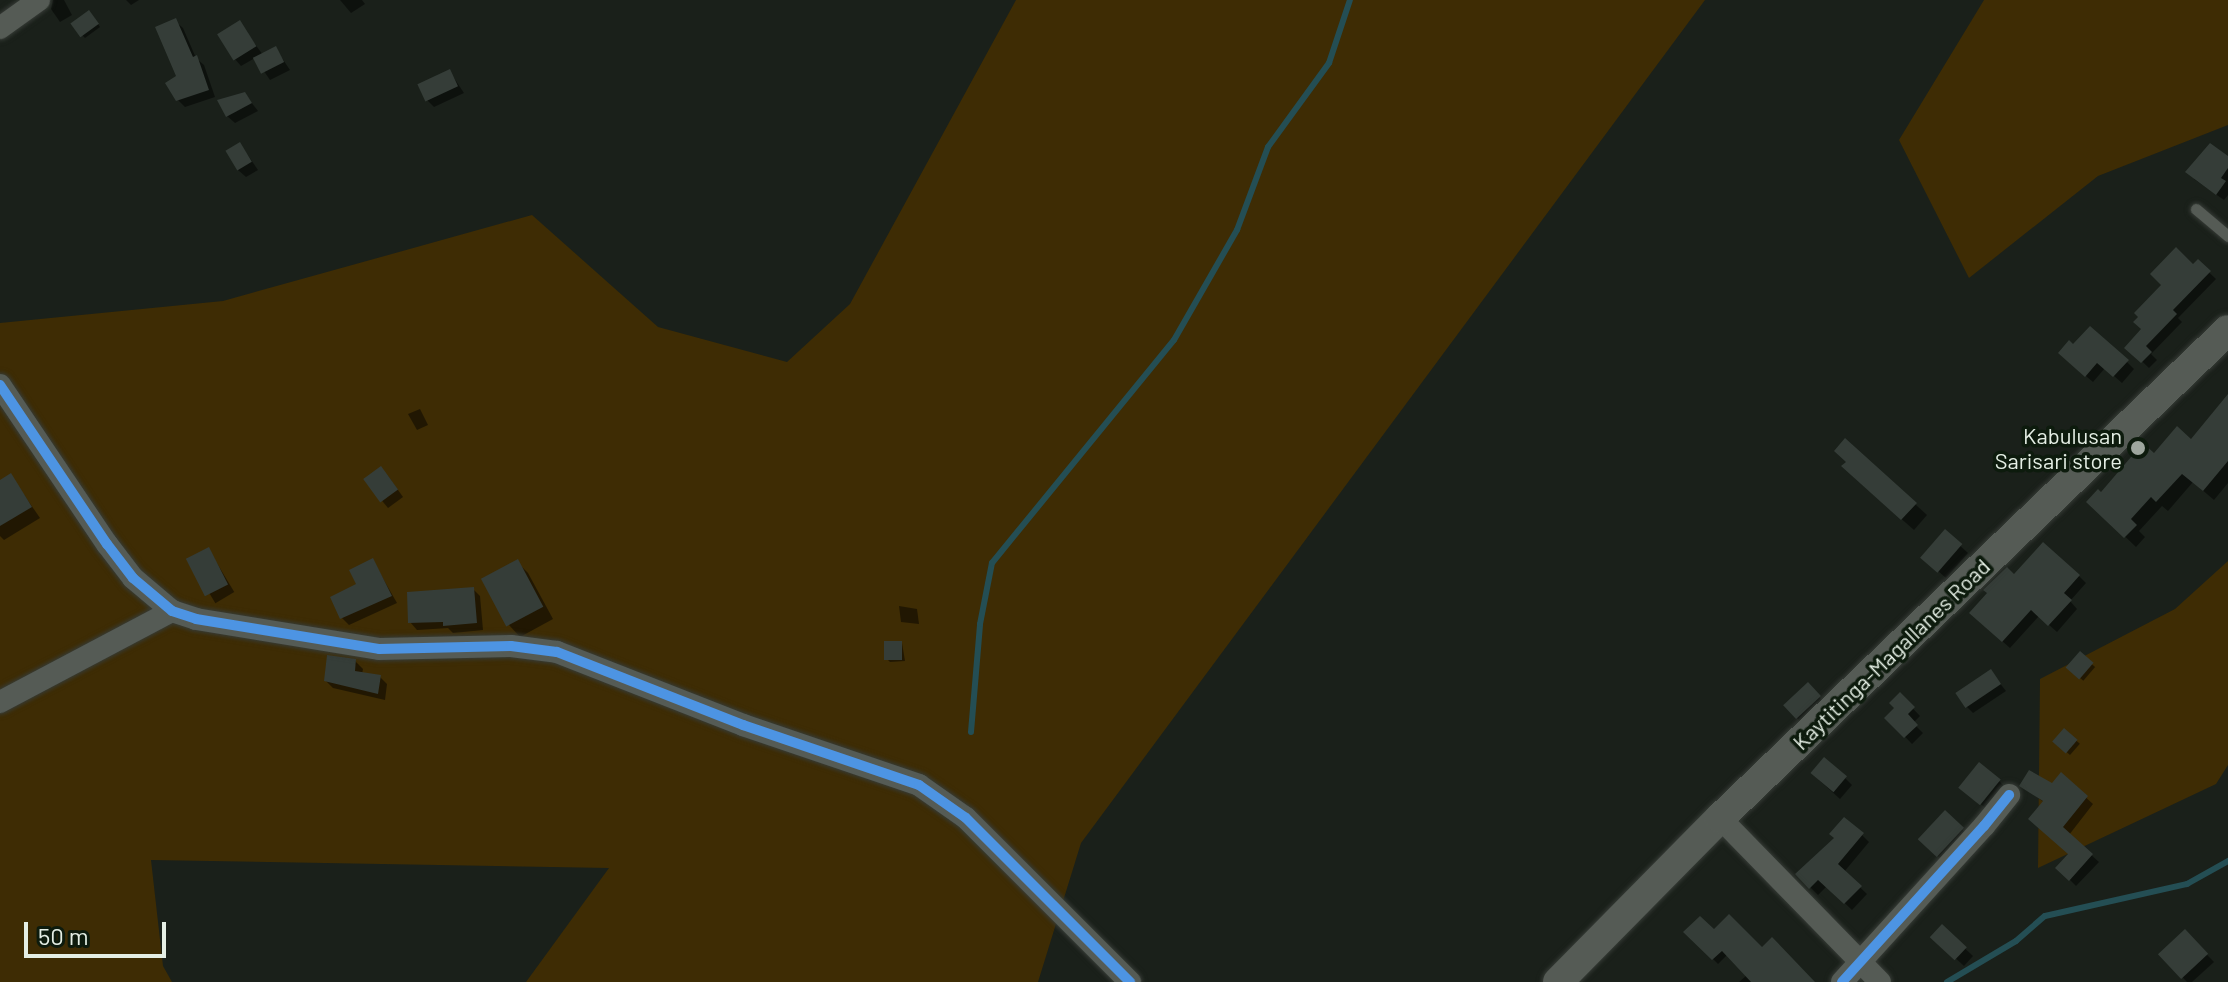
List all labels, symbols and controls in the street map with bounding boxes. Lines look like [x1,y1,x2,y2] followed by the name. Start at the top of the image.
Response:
[1995,422,2122,474] place label: Kabulusan Sarisari store
[2129,439,2147,457] marker: Kabulusan Sarisari store
[1787,553,1995,755] street label: Kaytitinga-Magallanes Road
[28,906,170,956] scale bar
[38,921,89,950] text: 50 m

